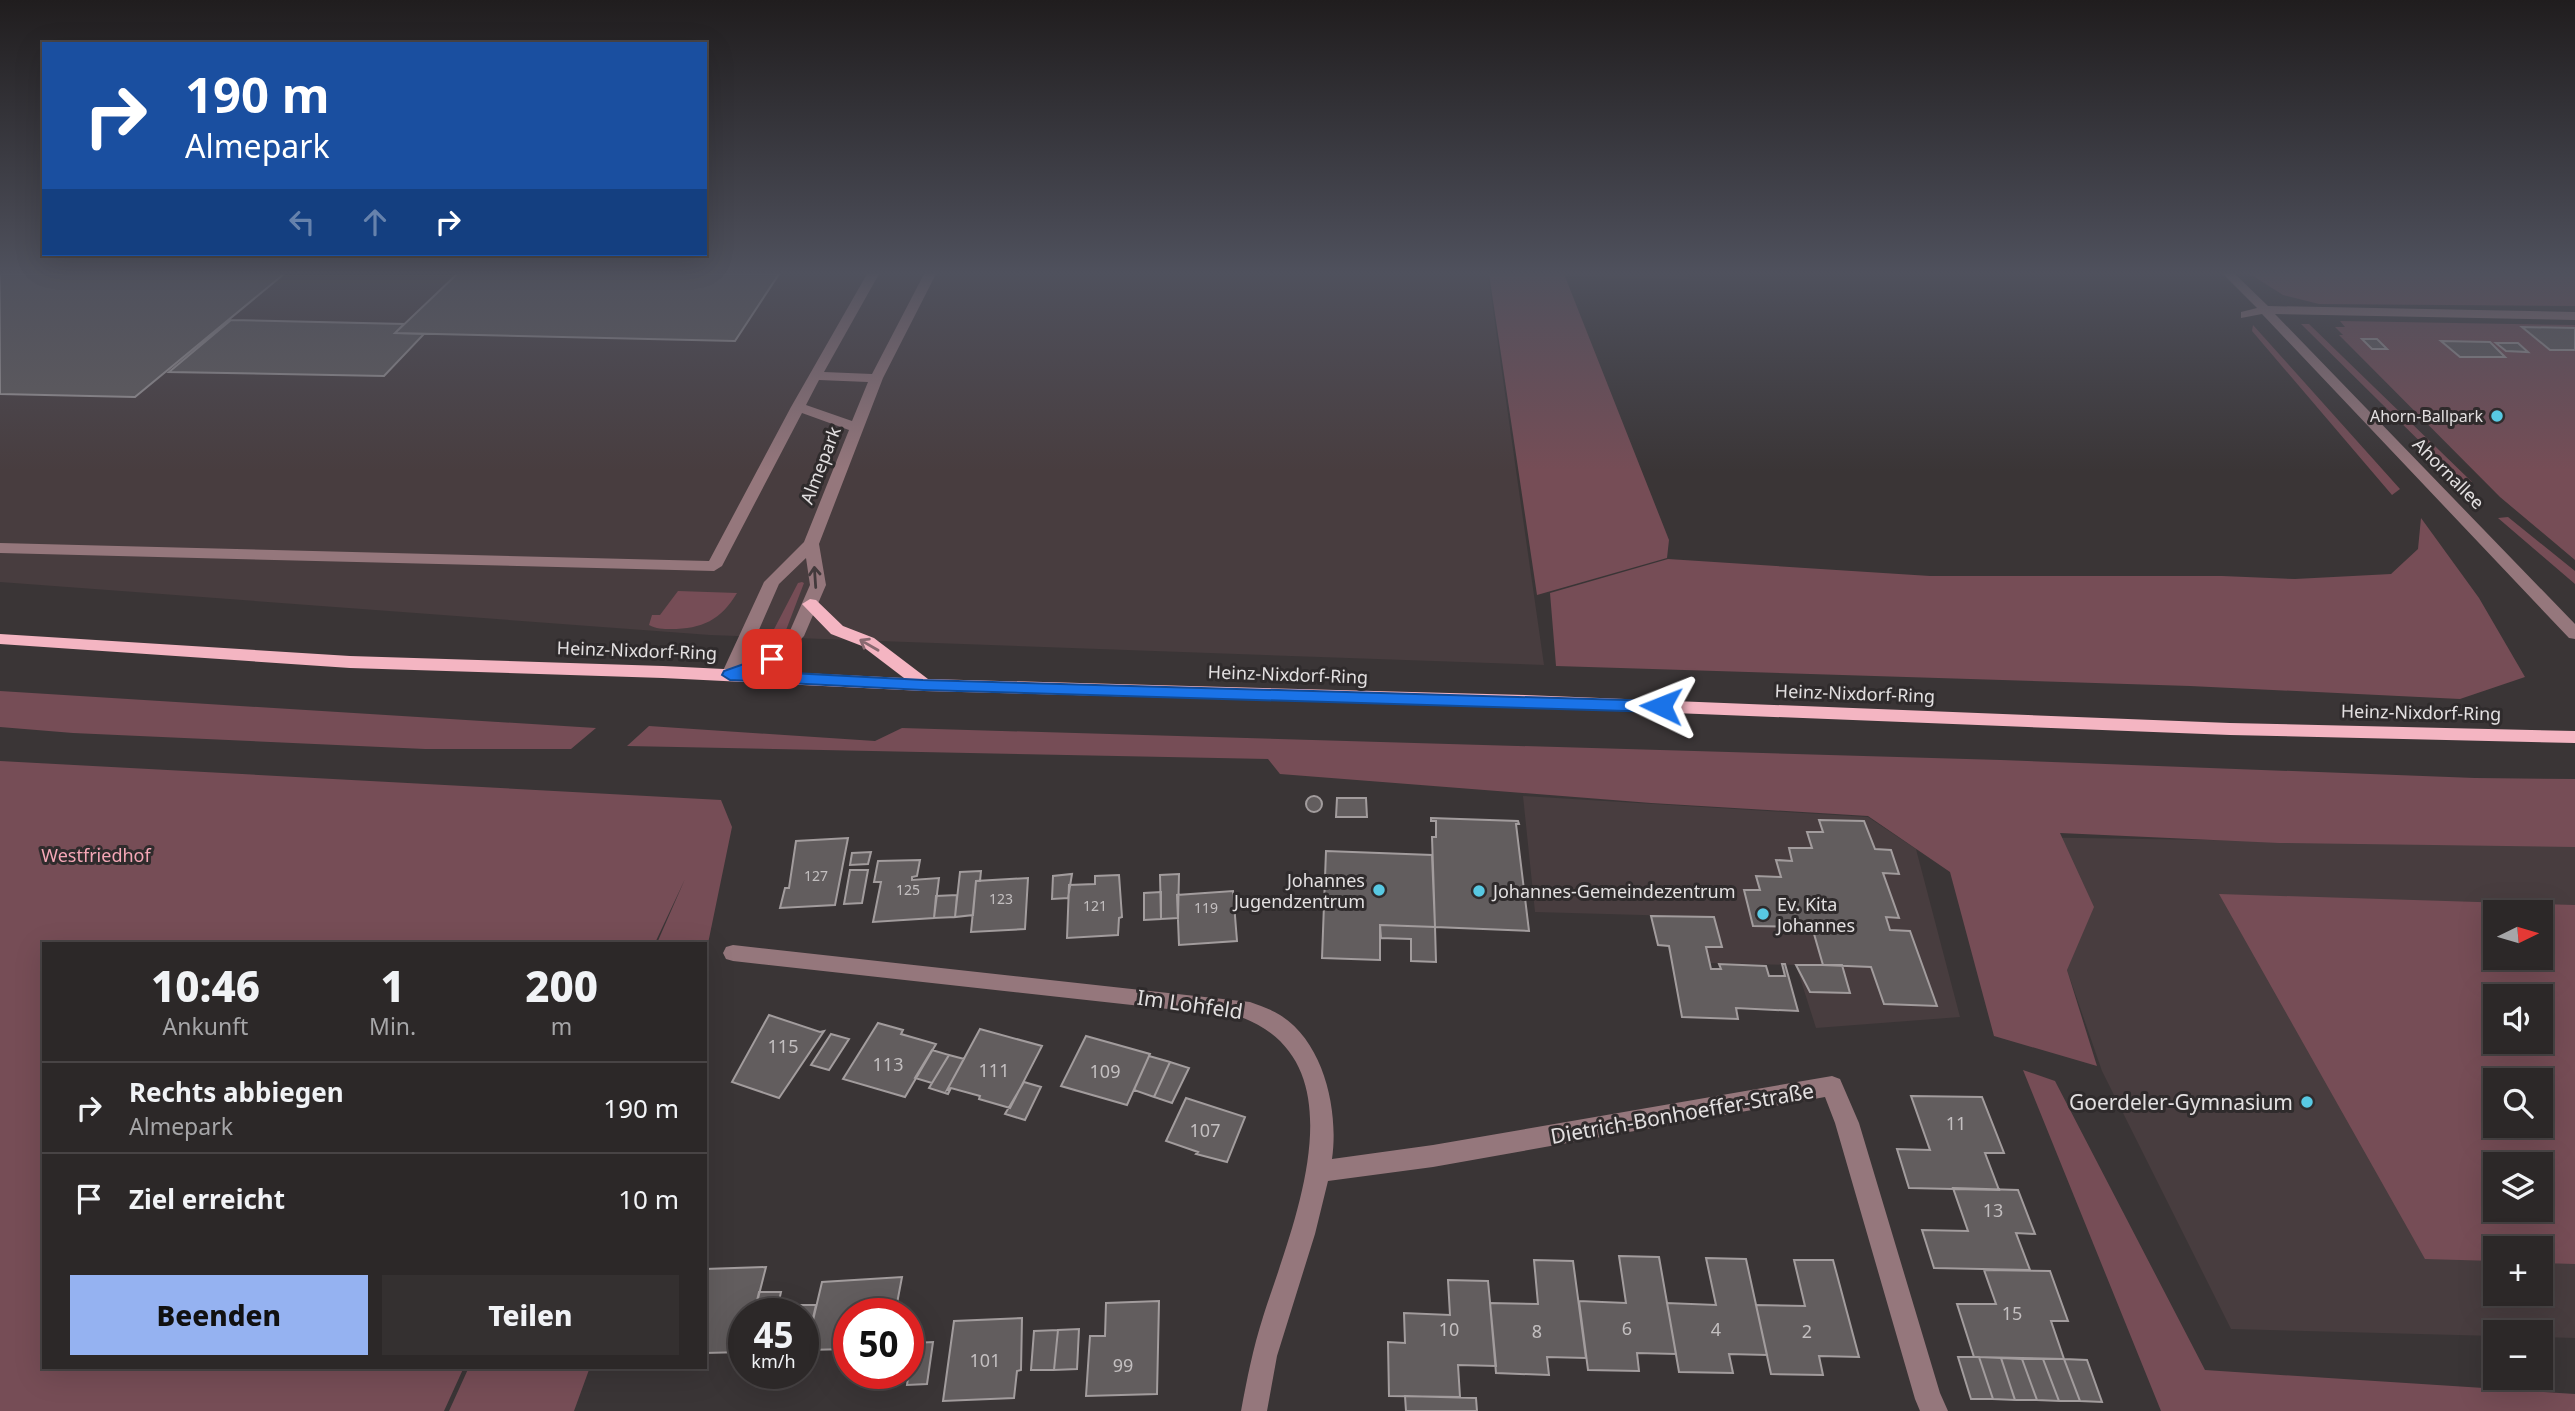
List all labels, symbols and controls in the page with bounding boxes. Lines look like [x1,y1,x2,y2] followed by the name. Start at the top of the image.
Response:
[185,61,330,127] text: 190 m
[70,70,161,161] icon: right
[185,124,330,167] text: Almepark
[283,203,321,241] icon: left
[356,203,394,241] icon: ahead
[429,203,467,241] icon: right
[2370,405,2483,427] place label: Ahorn-Ballpark
[2489,408,2505,424] marker: Ahorn-Ballpark
[794,422,846,507] street label: Almepark
[2408,432,2490,514] street label: Ahornallee
[808,566,821,589] one-way arrow
[742,629,802,689] pin
[556,635,718,665] street label: Heinz-Nixdorf-Ring
[859,637,879,651] one-way arrow
[753,640,791,678] icon: arrive
[1207,659,1369,689] street label: Heinz-Nixdorf-Ring
[1624,669,1698,743] position arrow
[1774,678,1936,708] street label: Heinz-Nixdorf-Ring
[2341,699,2501,725] street label: Heinz-Nixdorf-Ring
[41,843,151,867] park label: Westfriedhof
[804,866,828,885] house number: 127
[1232,868,1365,913] place label: Johannes Jugendzentrum
[1491,879,1736,903] place label: Johannes-Gemeindezentrum
[896,880,920,899] house number: 125
[1371,882,1387,898] marker: Johannes Jugendzentrum
[1471,883,1487,899] marker: Johannes-Gemeindezentrum
[989,889,1013,908] house number: 123
[1775,892,1855,937] place label: Ev. Kita Johannes
[1083,896,1107,915] house number: 121
[1194,898,1218,917] house number: 119
[2483,900,2553,970] north arrow
[2483,900,2553,1390] map controls
[1755,906,1771,922] marker: Ev. Kita Johannes
[151,957,260,1014] text: 10:46
[380,957,405,1014] text: 1
[525,957,598,1014] text: 200
[1135,983,1245,1025] street label: Im Lohfeld
[2483,984,2553,1054] button: sound
[163,1010,248,1042] text: Ankunft
[369,1010,416,1042] text: Min.
[551,1010,572,1042] text: m
[768,1034,798,1058] house number: 115
[873,1052,903,1076] house number: 113
[979,1058,1009,1082] house number: 111
[1090,1059,1120,1083] house number: 109
[2483,1068,2553,1138] button: search
[129,1074,344,1110] text: Rechts abbiegen
[1548,1076,1816,1150] street label: Dietrich-Bonhoeffer-Straße
[2069,1088,2293,1116] place label: Goerdeler-Gymnasium
[70,1089,108,1127] icon: right
[603,1090,679,1126] text: 190 m
[2299,1094,2315,1110] marker: Goerdeler-Gymnasium
[129,1110,233,1142] text: Almepark
[1946,1111,1966,1135] house number: 11
[1190,1118,1220,1142] house number: 107
[2483,1152,2553,1222] button: layers
[70,1180,108,1218] icon: arrive
[129,1181,285,1217] text: Ziel erreicht
[618,1181,679,1217] text: 10 m
[1983,1198,2003,1222] house number: 13
[2483,1236,2553,1306] button: +
[70,1275,368,1355] button: Beenden
[382,1275,679,1355] button: Teilen
[833,1298,924,1389] speed limit sign: 50
[2002,1301,2022,1325] house number: 15
[753,1311,794,1358] text: 45
[1622,1316,1632,1340] house number: 6
[1439,1317,1459,1341] house number: 10
[1711,1317,1721,1341] house number: 4
[1532,1319,1542,1343] house number: 8
[1802,1319,1812,1343] house number: 2
[2483,1320,2553,1390] button: −
[970,1348,1000,1372] house number: 101
[751,1349,796,1373] text: km/h
[1113,1353,1133,1377] house number: 99

